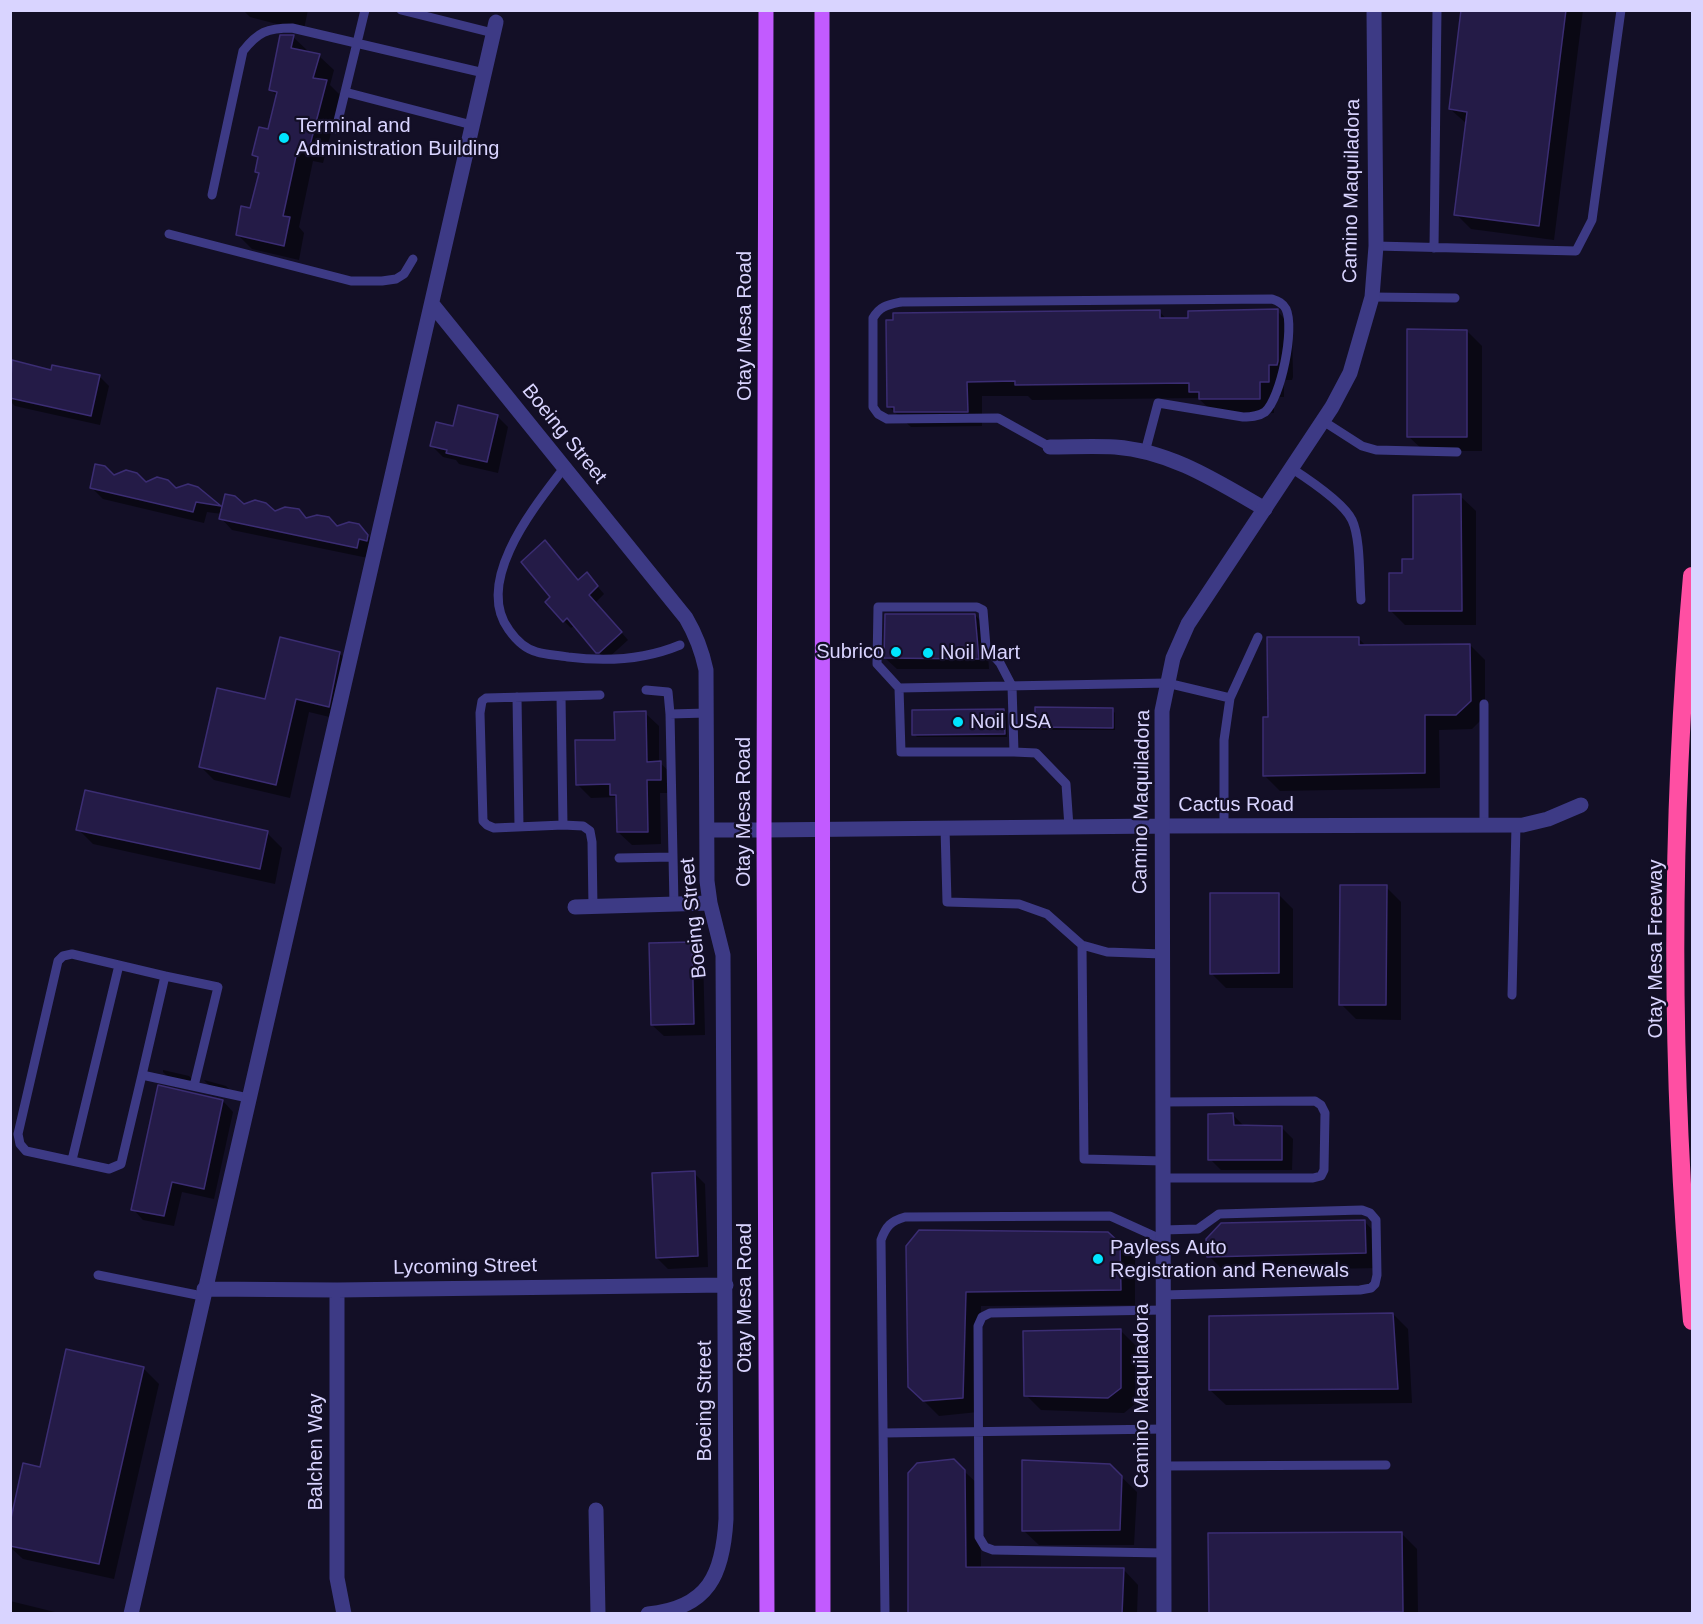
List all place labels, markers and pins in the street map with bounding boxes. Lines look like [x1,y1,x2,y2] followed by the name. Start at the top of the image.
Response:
[296,114,499,161] place label: Terminal and Administration Building
[277,131,291,145] marker: Terminal and Administration Building
[816,640,884,664] place label: Subrico
[940,641,1020,665] place label: Noil Mart
[889,645,903,659] marker: Subrico
[921,646,935,660] marker: Noil Mart
[970,710,1051,734] place label: Noil USA
[951,715,965,729] marker: Noil USA
[1110,1236,1349,1283] place label: Payless Auto Registration and Renewals
[1091,1252,1105,1266] marker: Payless Auto Registration and Renewals

